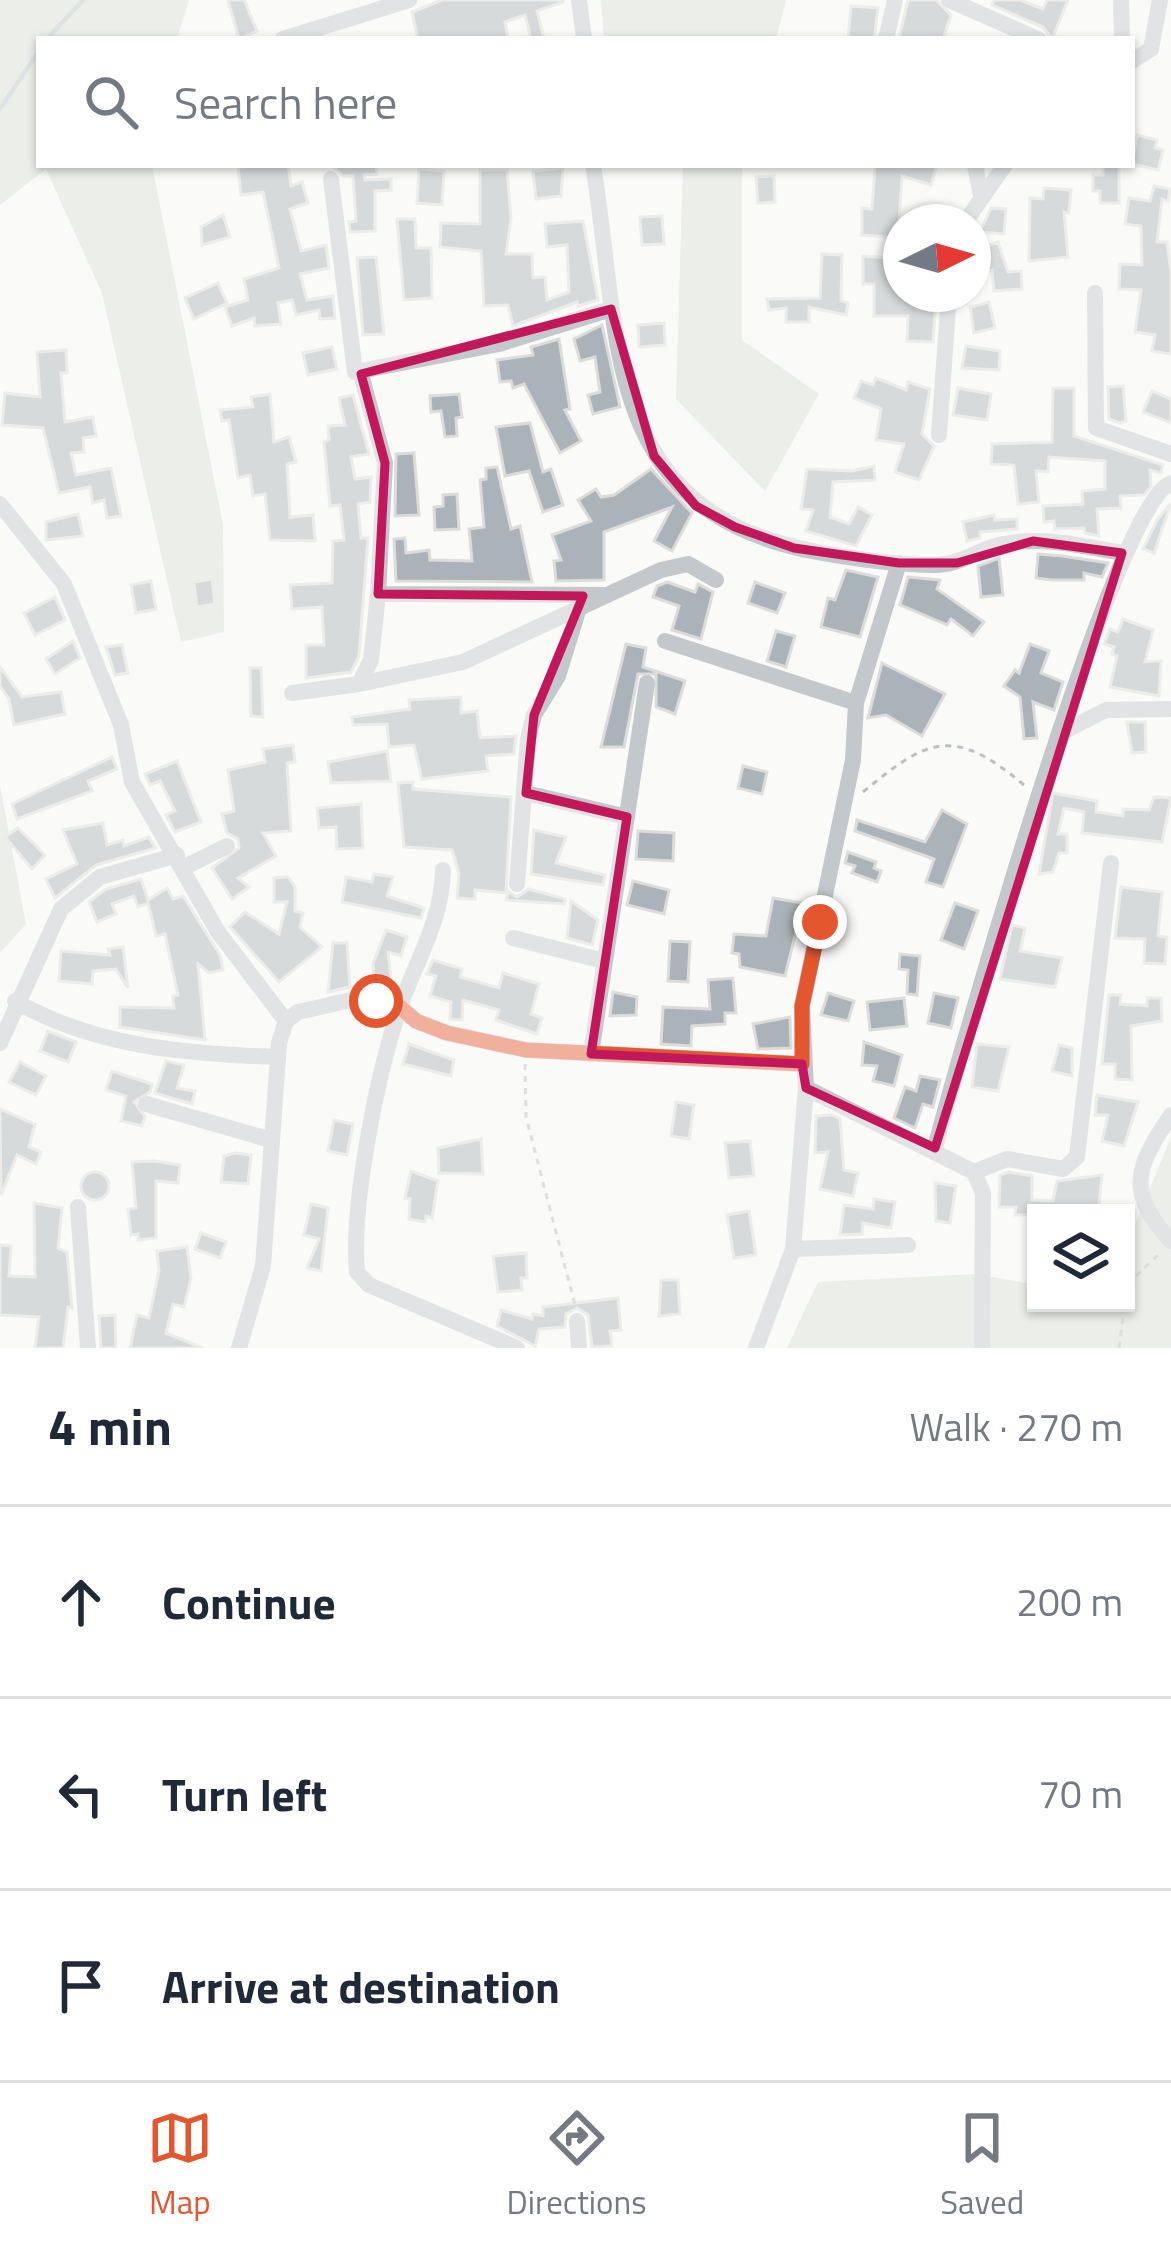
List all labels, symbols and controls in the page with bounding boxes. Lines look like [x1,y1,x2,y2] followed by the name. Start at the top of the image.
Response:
[36,36,1135,168] search box
[174,68,397,136] text: Search here
[78,69,144,135] icon: search
[883,204,991,312] north arrow
[793,895,847,949] route end
[349,974,403,1028] route start
[1027,1204,1135,1312] map controls
[1027,1204,1135,1312] button: layers
[48,1387,172,1465] text: 4 min
[909,1397,1123,1456] text: Walk · 270 m
[162,1568,336,1636] text: Continue
[48,1569,114,1635] icon: ahead
[1016,1572,1123,1631] text: 200 m
[162,1760,327,1828] text: Turn left
[48,1761,114,1827] icon: left
[1038,1764,1123,1823] text: 70 m
[162,1952,560,2020] text: Arrive at destination
[48,1953,114,2019] icon: arrive
[147,2105,213,2227] tab: Map
[507,2105,646,2227] tab: Directions
[940,2105,1024,2227] tab: Saved

